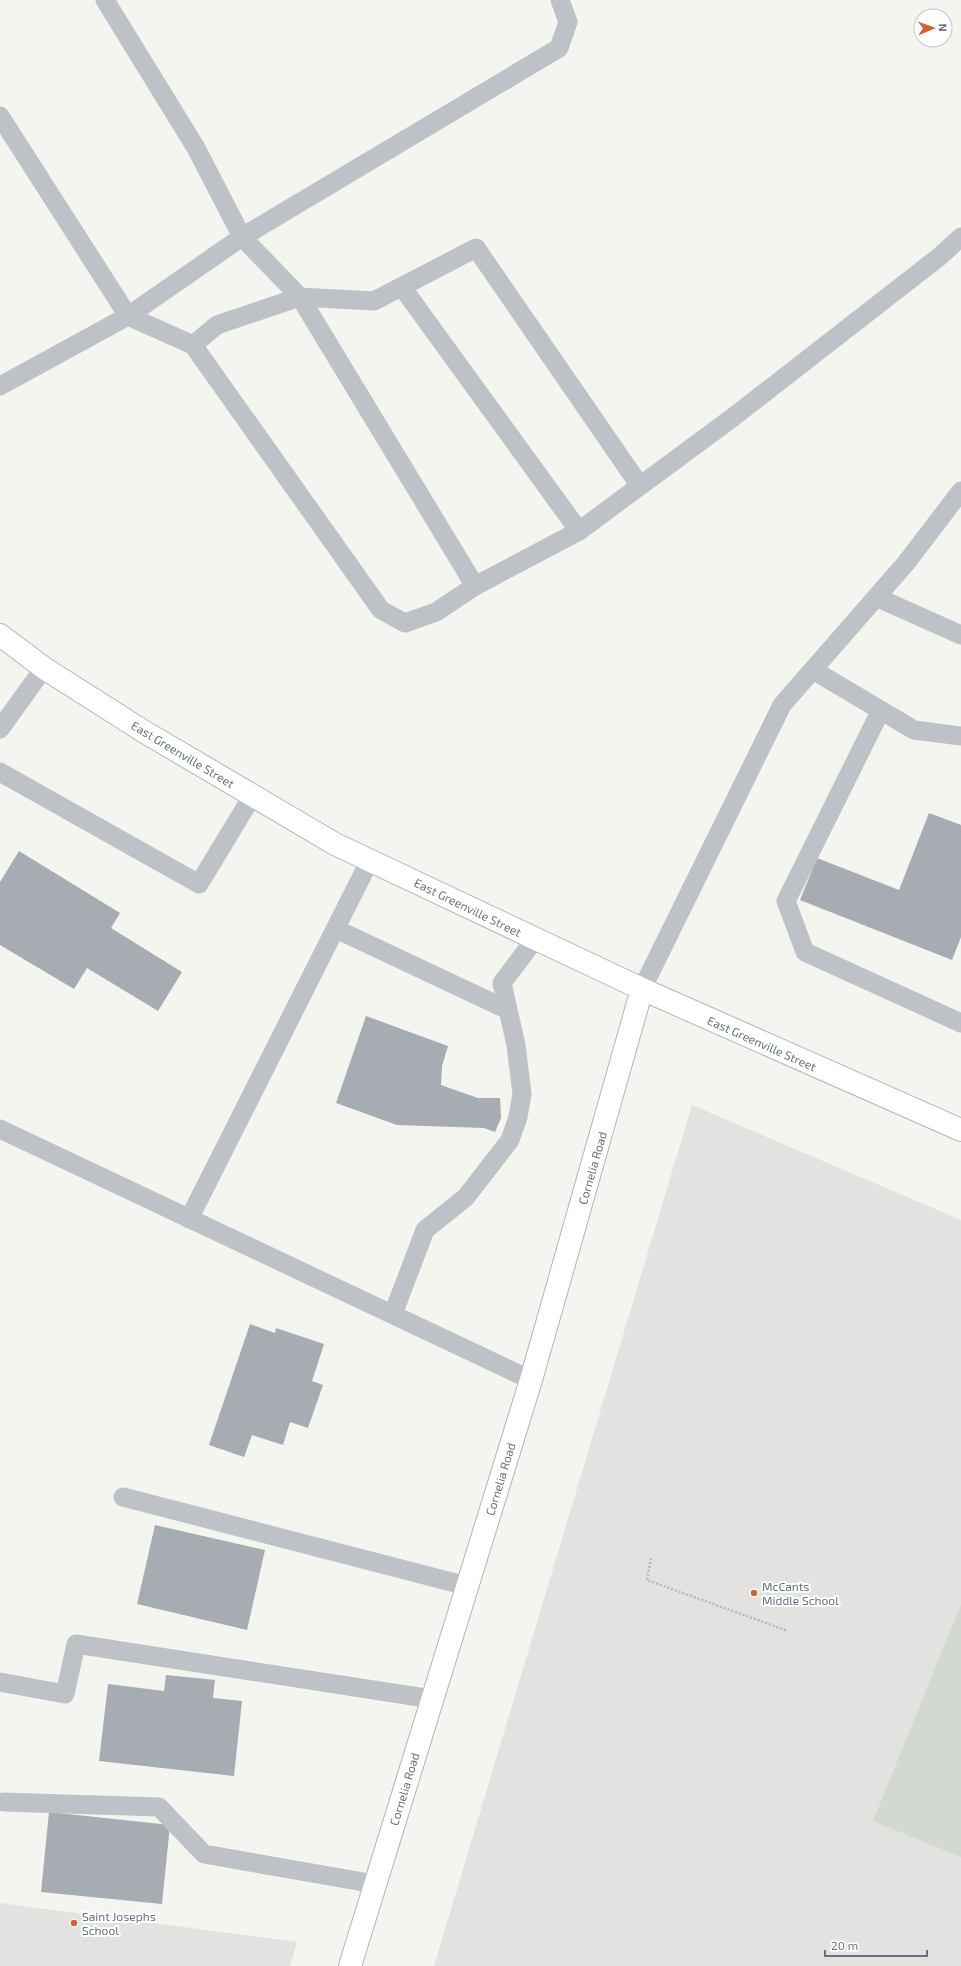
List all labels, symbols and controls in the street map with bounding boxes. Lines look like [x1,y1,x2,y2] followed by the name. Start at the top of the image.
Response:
[913,8,953,48] north arrow
[937,23,950,32] text: N
[129,718,237,791] street label: East Greenville Street
[412,875,524,939] street label: East Greenville Street
[705,1013,819,1073] street label: East Greenville Street
[575,1130,609,1206] street label: Cornelia Road
[482,1441,518,1517] street label: Cornelia Road
[762,1579,839,1607] place label: McCants Middle School
[749,1588,759,1598] marker: McCants Middle School
[386,1751,422,1827] street label: Cornelia Road
[82,1909,156,1937] place label: Saint Josephs School
[69,1918,79,1928] marker: Saint Josephs School
[825,1932,927,1958] scale bar
[831,1938,858,1952] text: 20 m

